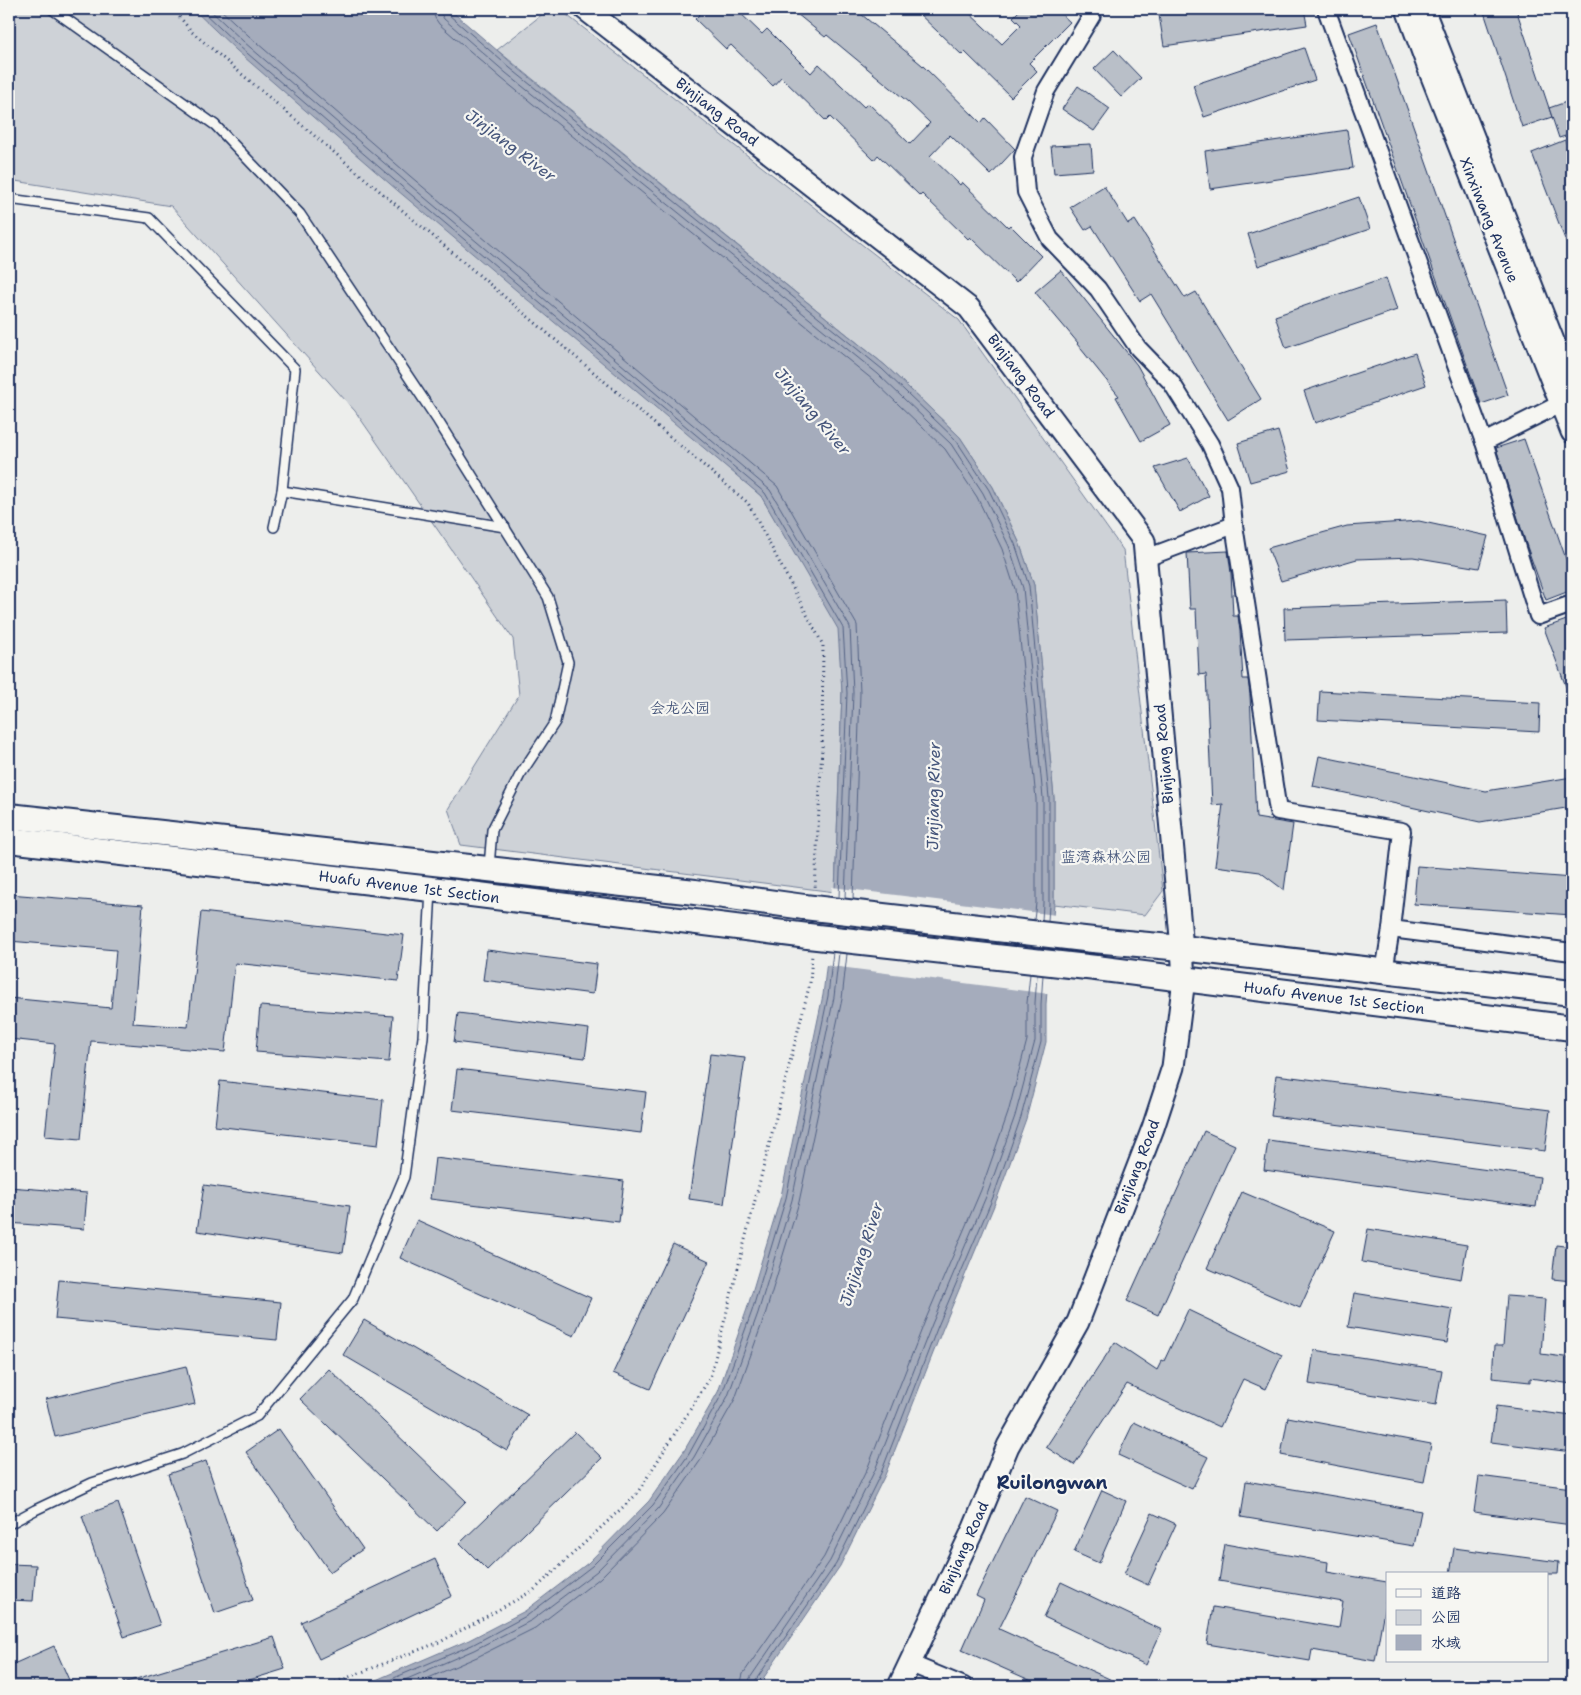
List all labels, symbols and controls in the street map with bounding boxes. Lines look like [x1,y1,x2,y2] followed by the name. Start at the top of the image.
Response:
[671,73,763,151] street label: Binjiang Road
[461,104,560,187] water label: Jinjiang River
[1455,154,1523,286] street label: Xinxiwang Avenue
[983,330,1059,422] street label: Binjiang Road
[770,363,856,460] water label: Jinjiang River
[650,698,710,718] park label: 会龙公园
[1150,703,1178,805] street label: Binjiang Road
[922,741,945,850] water label: Jinjiang River
[1061,847,1151,867] park label: 蓝湾森林公园
[317,866,501,908] street label: Huafu Avenue 1st Section
[1242,977,1426,1019] street label: Huafu Avenue 1st Section
[1110,1116,1164,1217] street label: Binjiang Road
[835,1199,888,1309] water label: Jinjiang River
[996,1471,1108,1495] district label: Ruilongwan
[934,1498,994,1598] street label: Binjiang Road
[1386,1572,1548,1662] legend
[1431,1583,1461,1603] text: 道路
[1431,1607,1461,1627] text: 公园
[1431,1633,1461,1653] text: 水域

